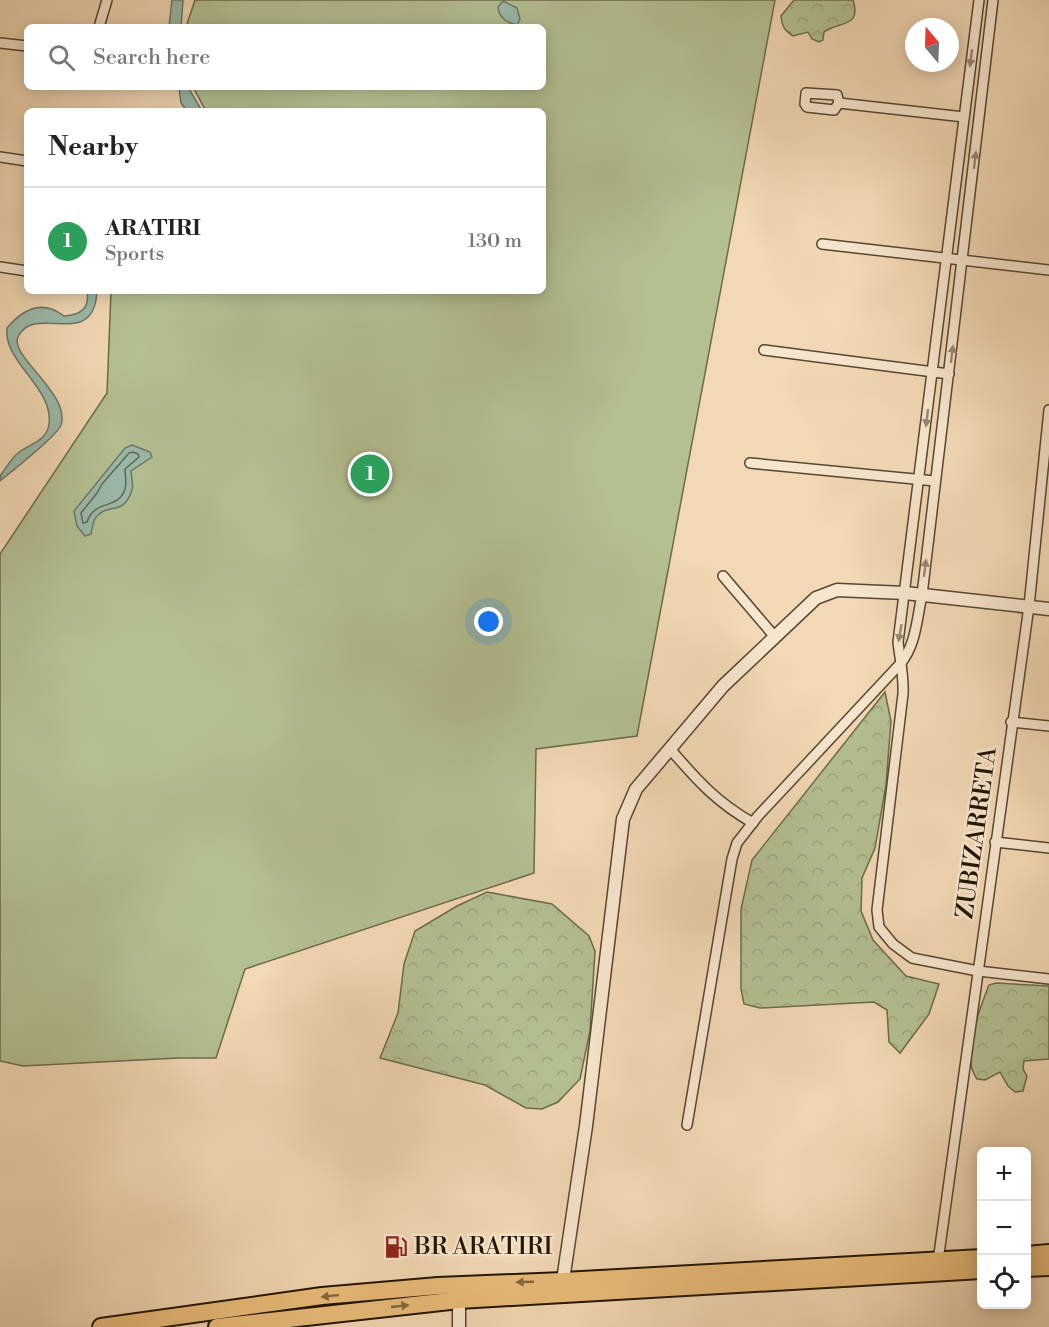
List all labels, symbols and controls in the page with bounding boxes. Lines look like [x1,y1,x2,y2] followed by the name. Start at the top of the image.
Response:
[905,18,959,72] north arrow
[24,24,546,90] search box
[45,41,78,74] icon: search
[93,44,210,71] text: Search here
[967,49,976,68] one-way arrow
[48,131,138,163] text: Nearby
[970,151,980,170] one-way arrow
[105,215,201,242] text: ARATIRI
[63,229,72,254] text: 1
[467,229,522,254] text: 130 m
[105,242,164,267] text: Sports
[947,344,956,363] one-way arrow
[922,409,931,428] one-way arrow
[350,452,389,496] pin: 1
[920,559,929,578] one-way arrow
[474,607,503,636] your location
[895,623,904,642] one-way arrow
[950,745,1004,921] street label: ZUBIZARRETA
[977,1147,1031,1309] map controls
[977,1147,1031,1201] button: +
[977,1201,1031,1255] button: −
[413,1232,553,1262] place label: BR ARATIRI
[383,1234,409,1260] fuel station icon: BR ARATIRI
[977,1255,1031,1309] button: locate
[515,1278,534,1287] one-way arrow
[321,1291,340,1301] one-way arrow
[391,1301,410,1311] one-way arrow

